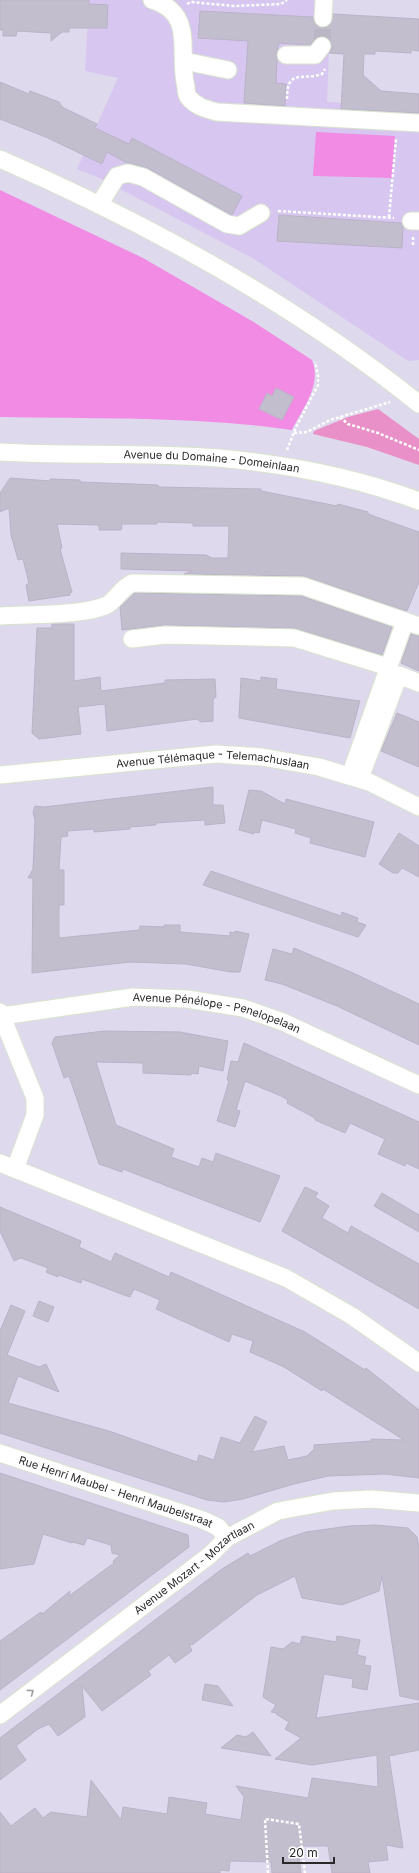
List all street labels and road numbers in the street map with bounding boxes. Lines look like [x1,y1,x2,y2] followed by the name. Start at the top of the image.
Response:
[124,447,301,476] street label: Avenue du Domaine - Domeinlaan
[115,747,311,772] street label: Avenue Télémaque - Telemachuslaan
[132,990,303,1036] street label: Avenue Pénélope - Penelopelaan
[17,1453,215,1531] street label: Rue Henri Maubel - Henri Maubelstraat
[131,1518,257,1617] street label: Avenue Mozart - Mozartlaan

